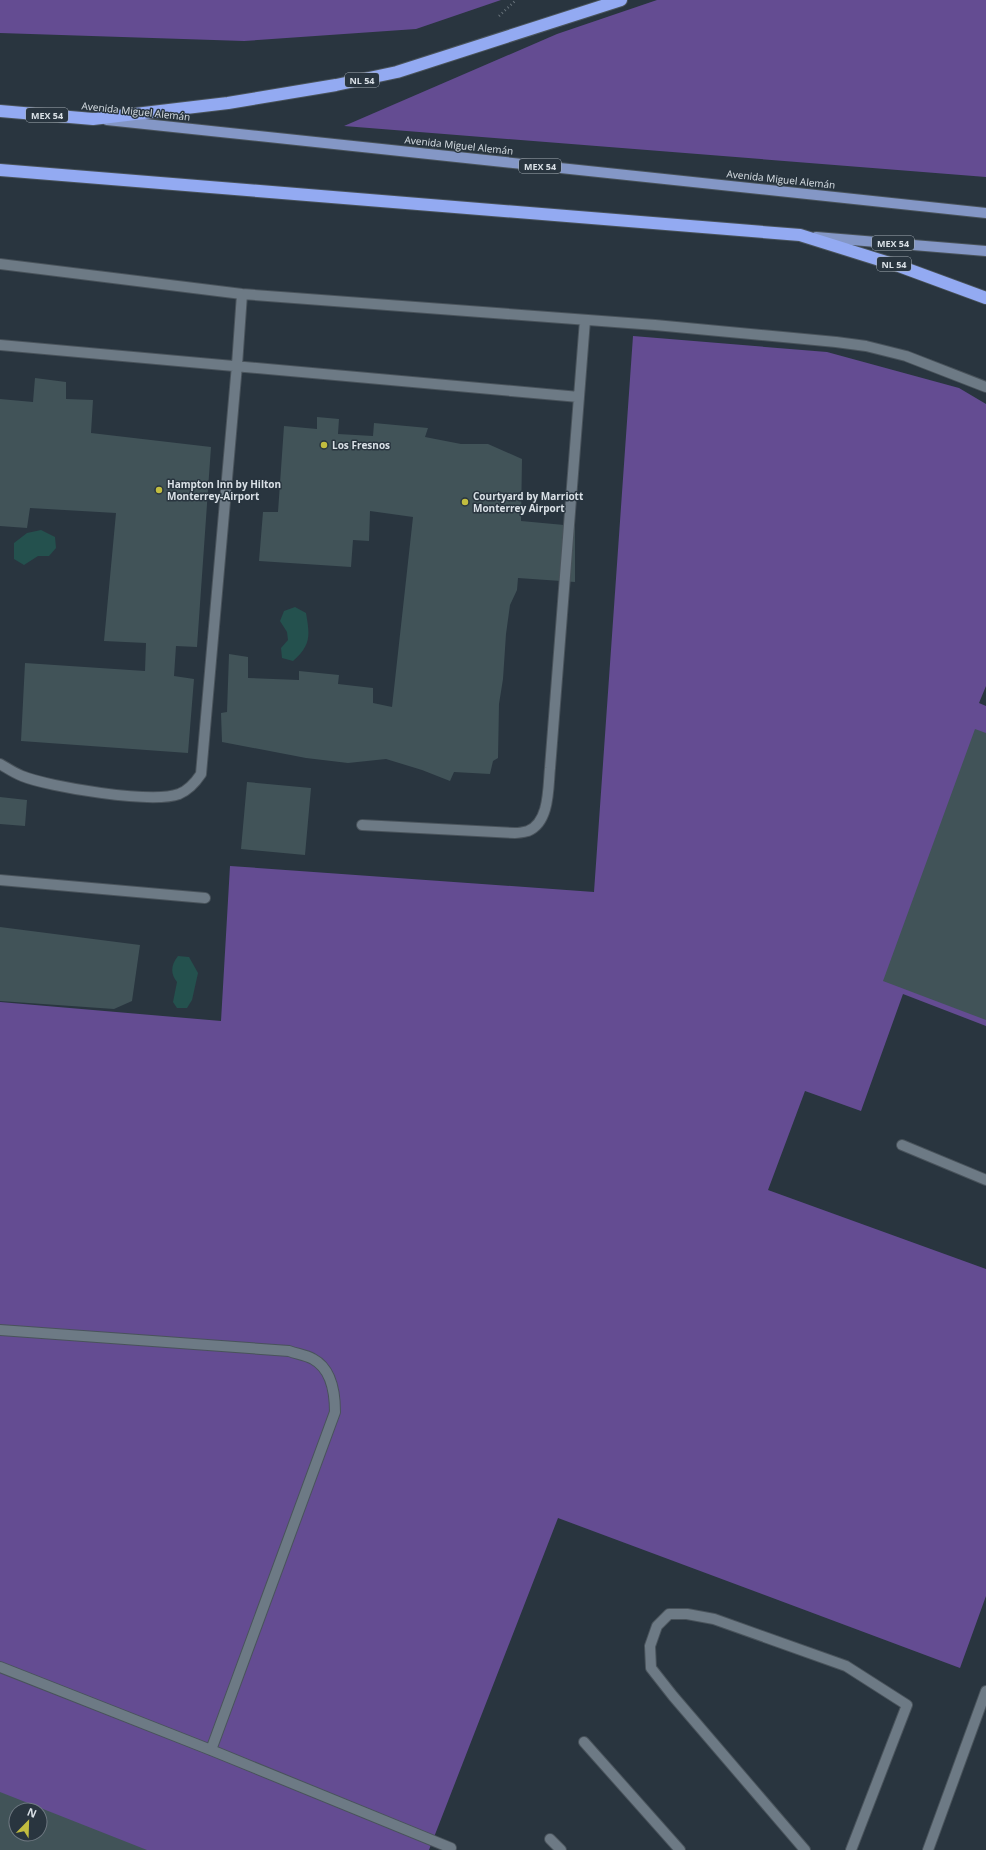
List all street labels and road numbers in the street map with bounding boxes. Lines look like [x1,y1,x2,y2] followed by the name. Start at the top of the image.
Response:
[345,73,379,87] road number: NL 54
[81,98,191,124] street label: Avenida Miguel Alemán
[26,108,68,122] road number: MEX 54
[404,132,514,158] street label: Avenida Miguel Alemán
[519,159,561,173] road number: MEX 54
[726,166,836,192] street label: Avenida Miguel Alemán
[872,236,914,250] road number: MEX 54
[877,257,911,271] road number: NL 54

